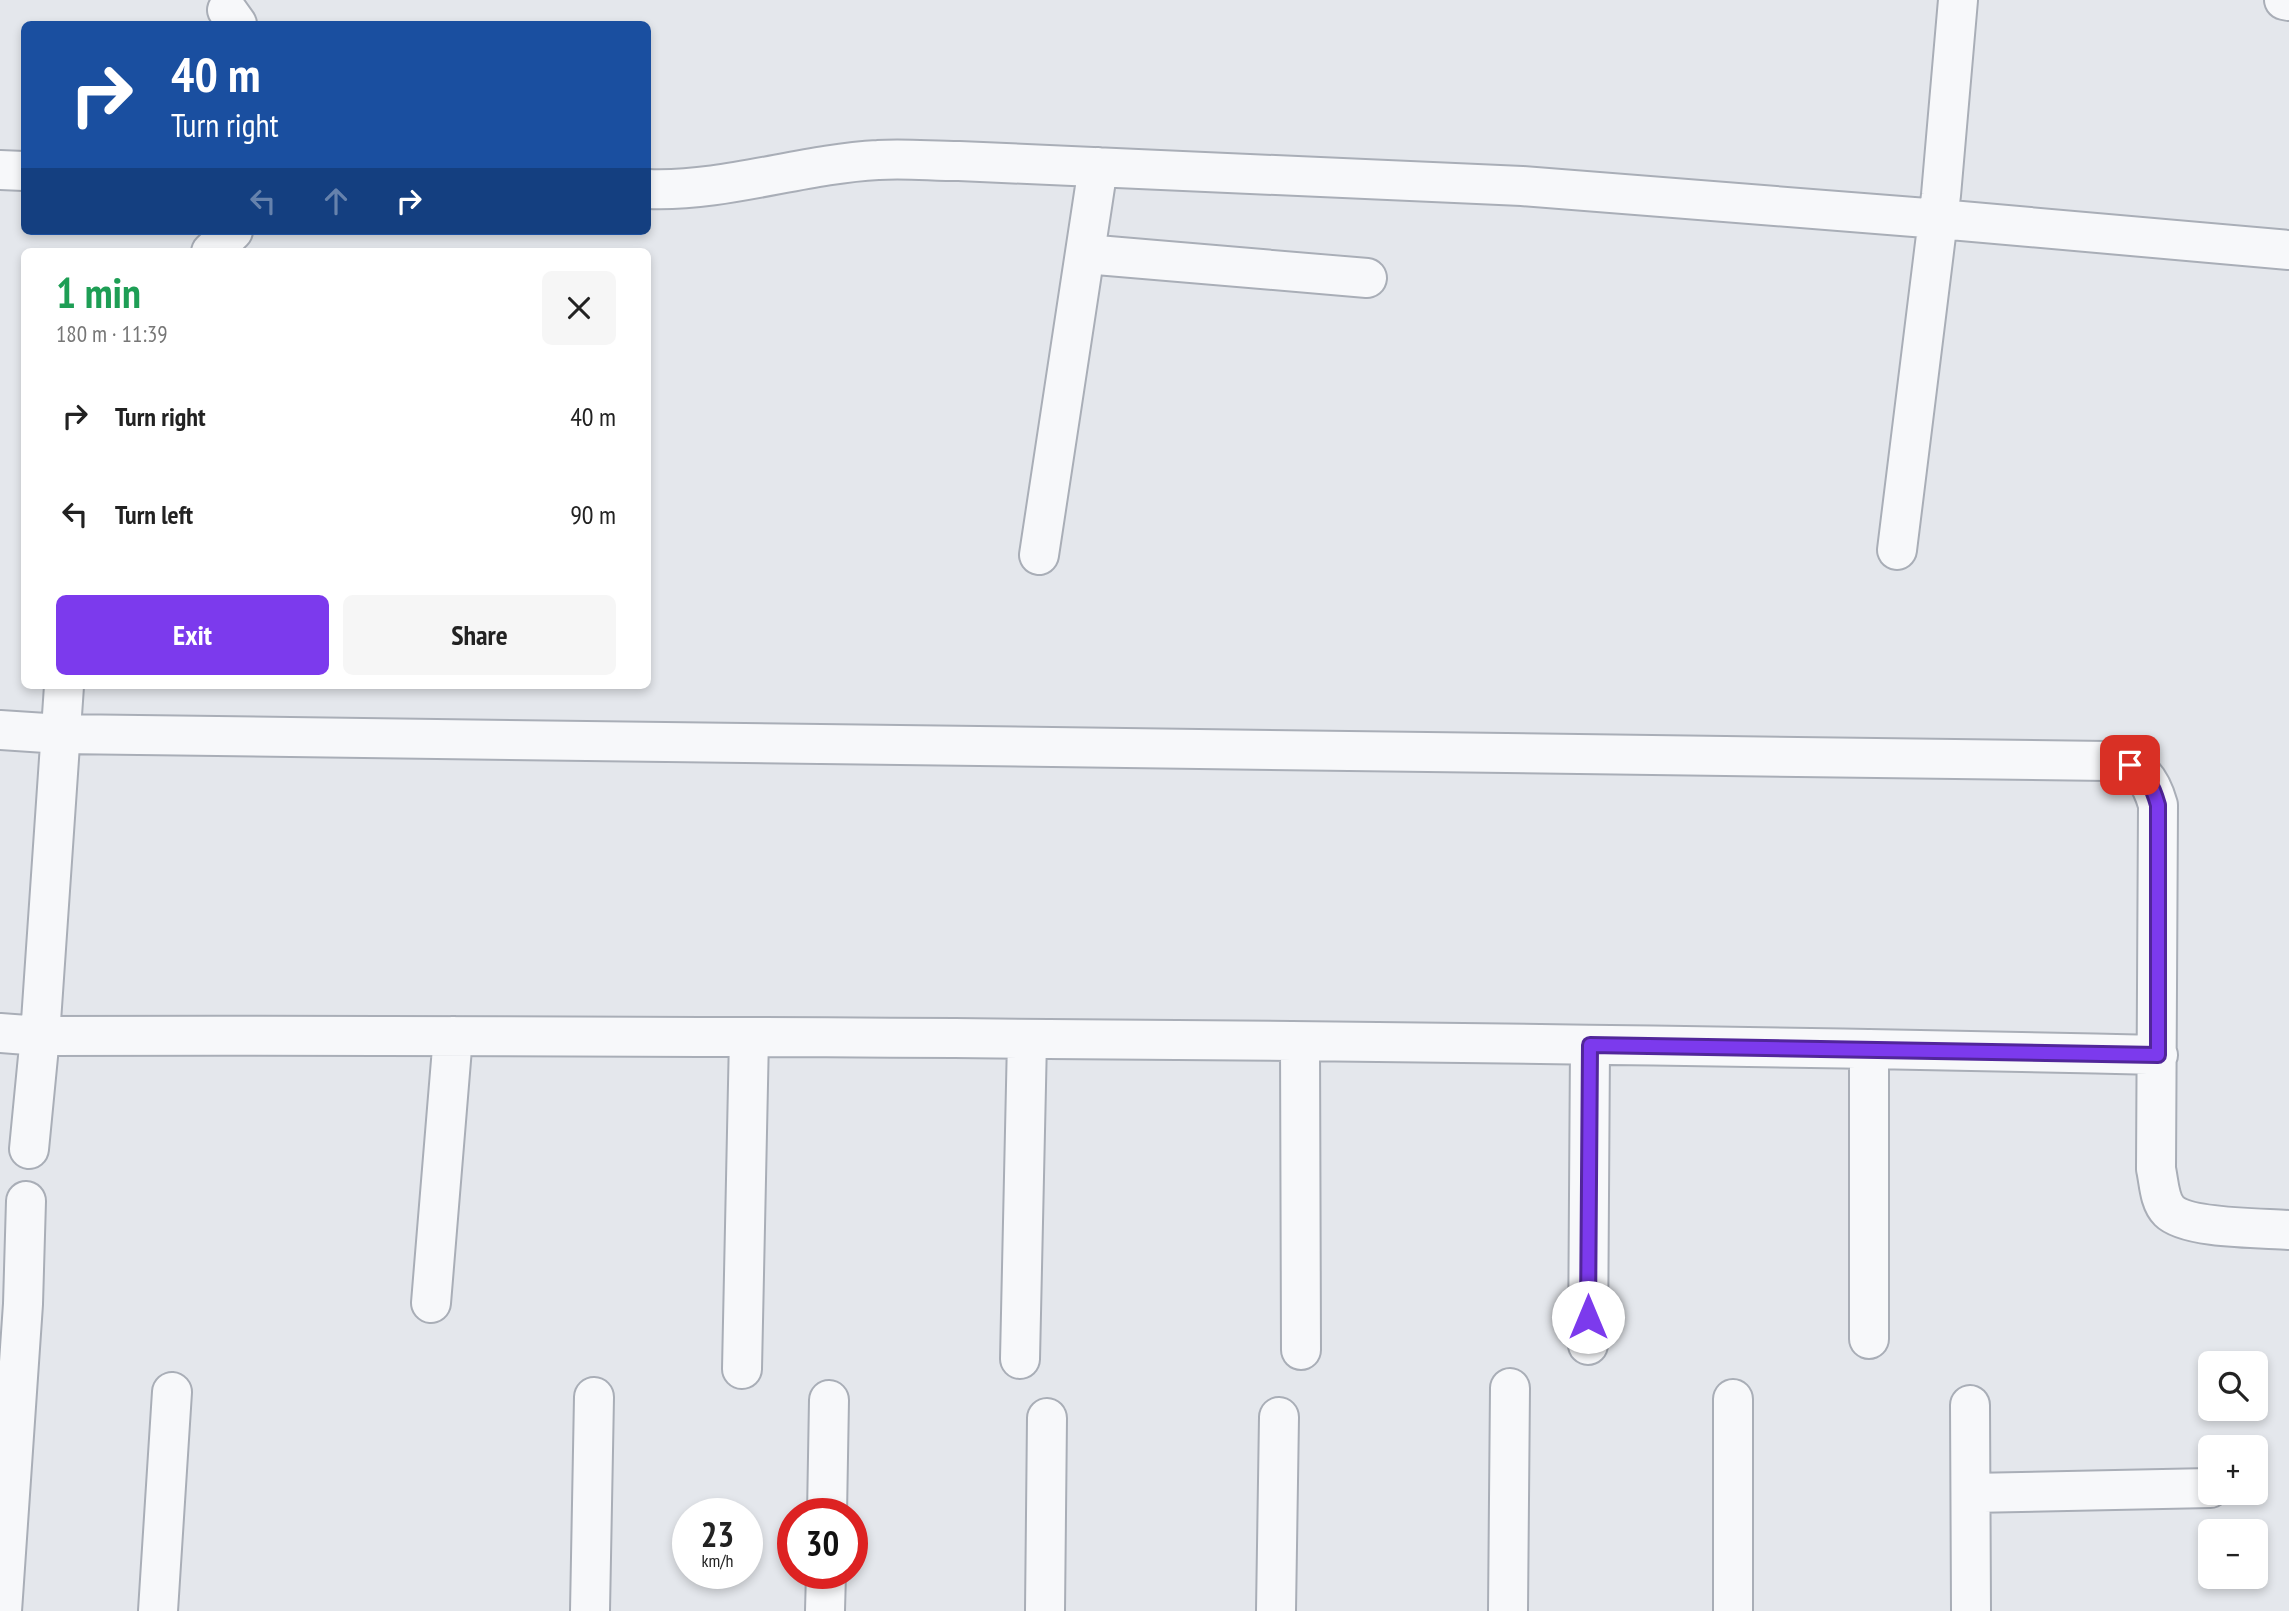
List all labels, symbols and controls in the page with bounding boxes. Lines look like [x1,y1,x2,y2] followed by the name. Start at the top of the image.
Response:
[171,42,260,106] text: 40 m
[56,49,147,140] icon: right
[171,104,279,146] text: Turn right
[244,182,282,220] icon: left
[317,182,355,220] icon: ahead
[390,182,428,220] icon: right
[56,265,141,320] text: 1 min
[542,271,616,345] button: close
[56,319,168,348] text: 180 m · 11:39
[56,397,94,435] icon: right
[115,400,206,433] text: Turn right
[570,400,616,433] text: 40 m
[56,495,94,533] icon: left
[115,498,193,531] text: Turn left
[570,498,616,531] text: 90 m
[56,595,329,675] button: Exit
[343,595,616,675] button: Share
[2100,735,2160,795] pin
[2111,746,2149,784] icon: arrive
[1551,1280,1625,1354] position arrow
[2198,1351,2268,1589] map controls
[2198,1351,2268,1421] button: search
[2198,1435,2268,1505] button: +
[777,1498,868,1589] speed limit sign: 30
[701,1511,734,1557] text: 23
[2198,1519,2268,1589] button: −
[702,1549,733,1572] text: km/h

